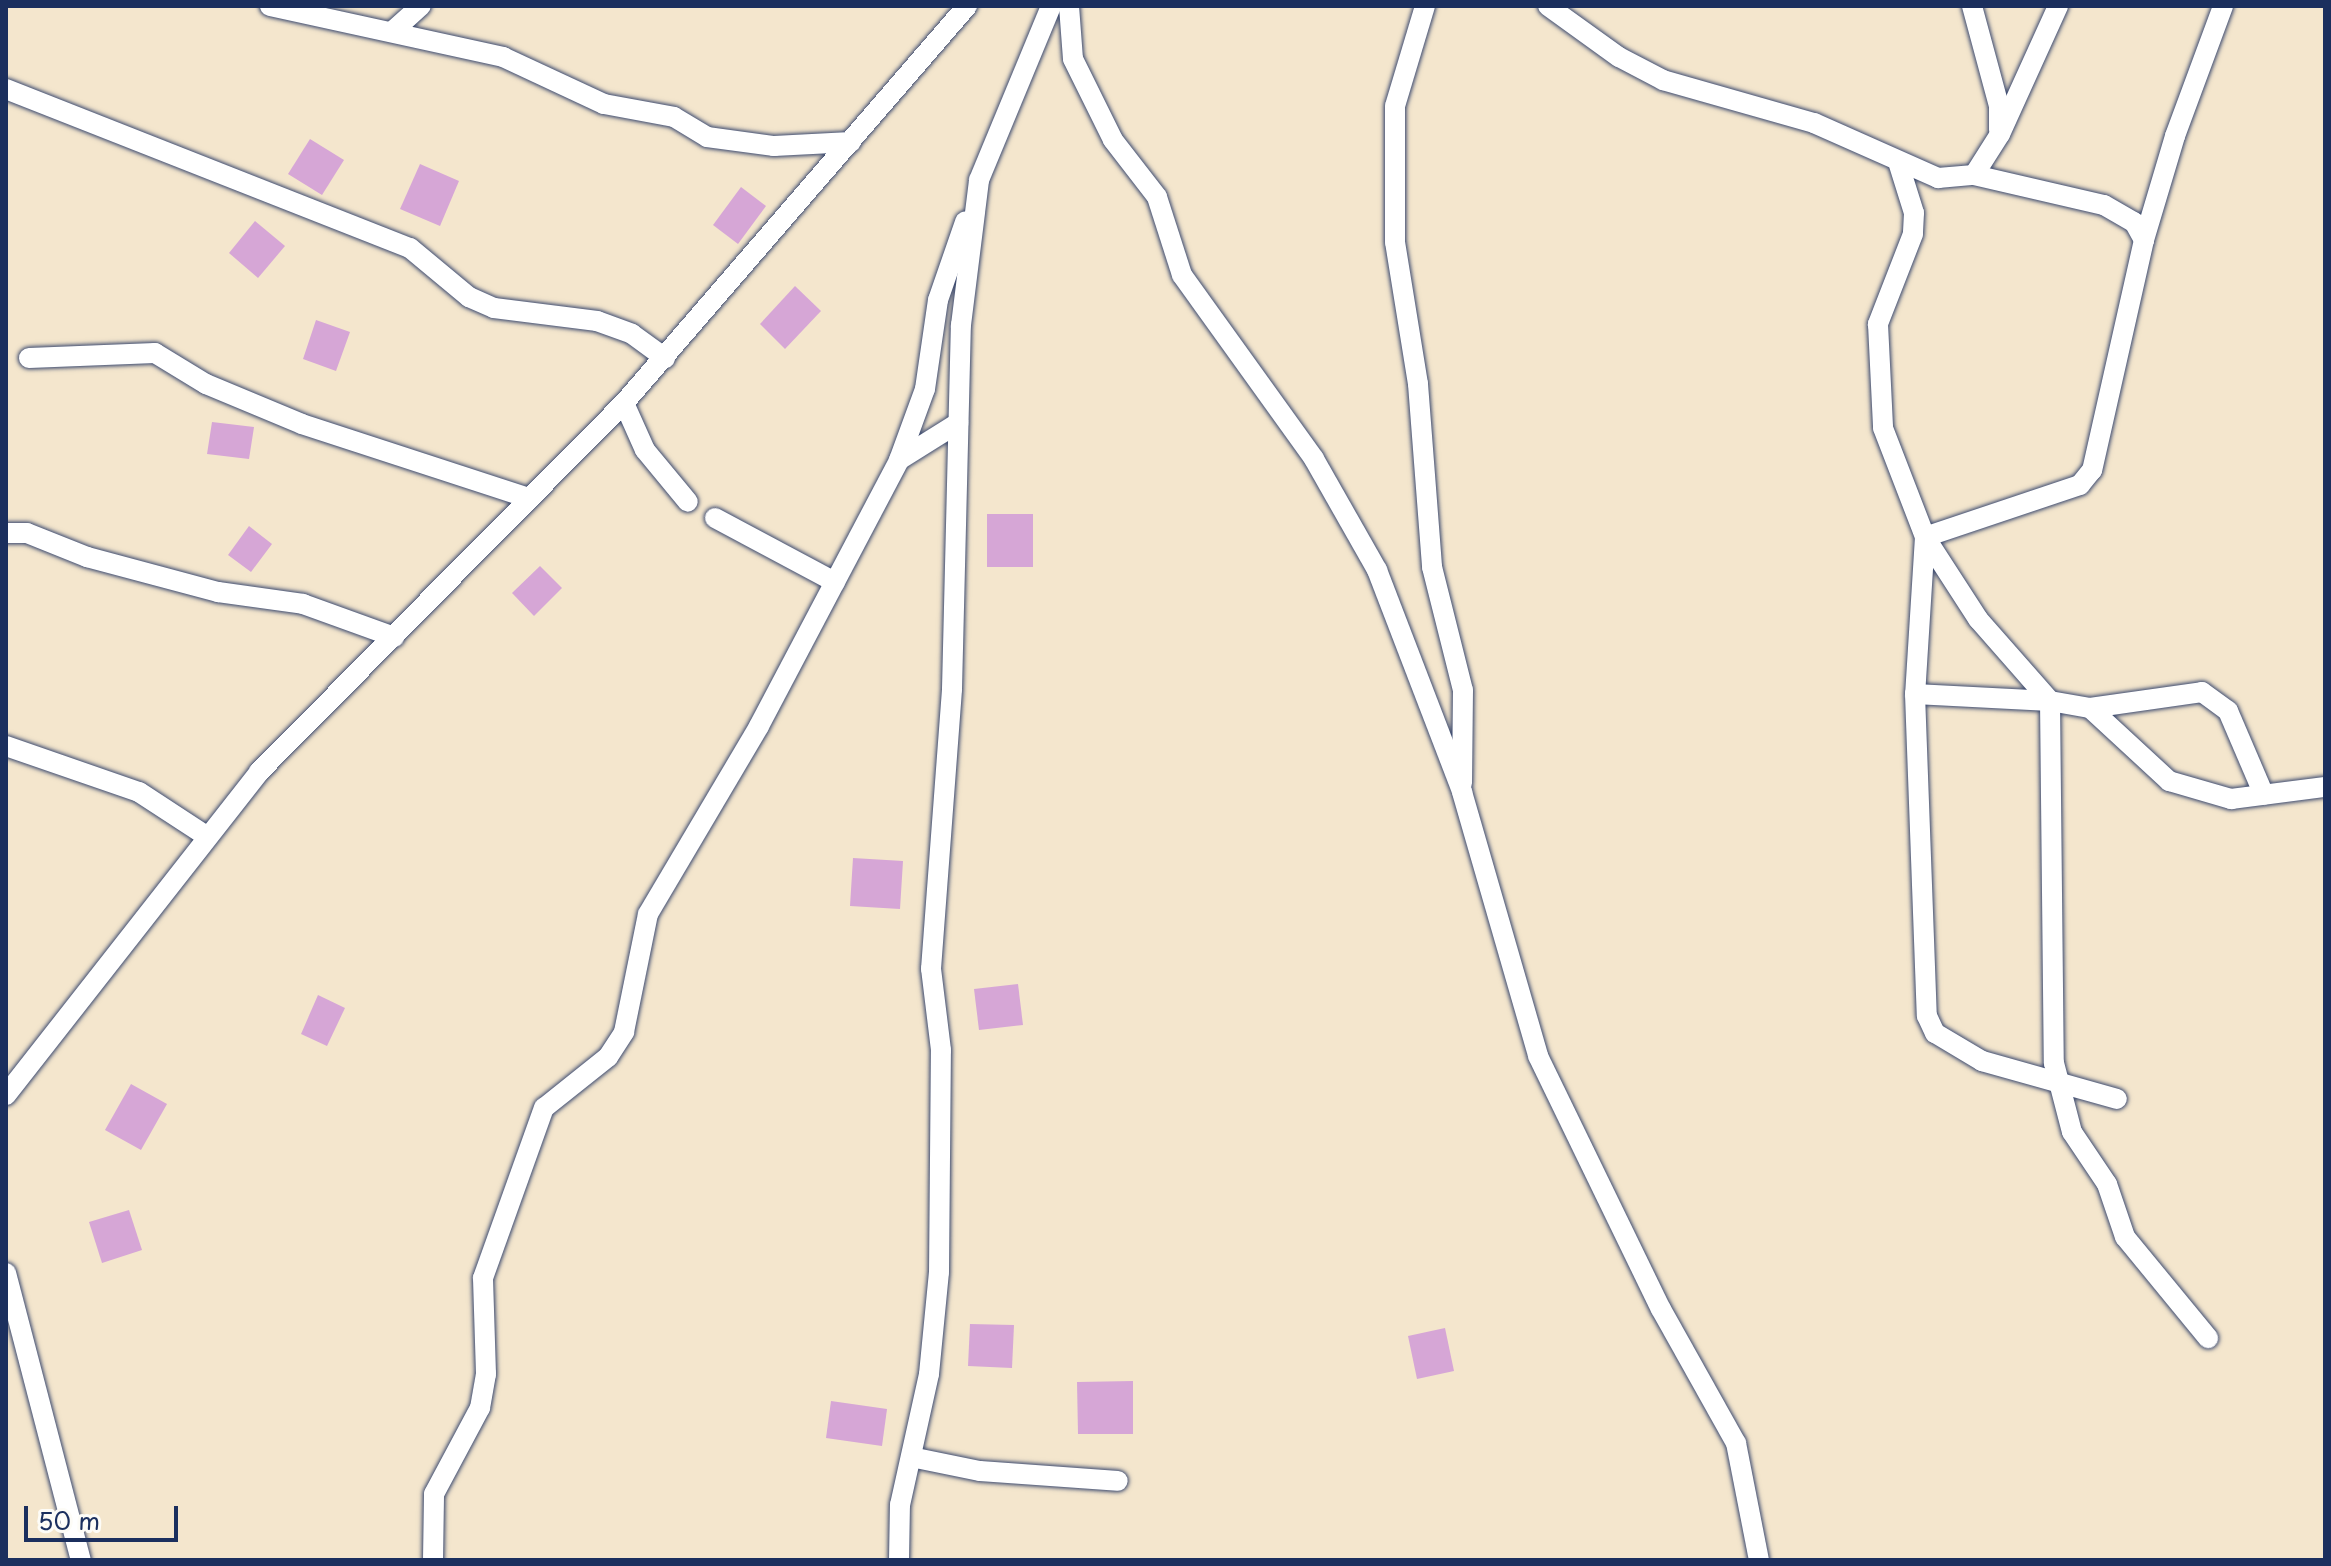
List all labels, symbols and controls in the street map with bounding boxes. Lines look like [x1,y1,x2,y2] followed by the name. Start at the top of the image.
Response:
[28,1490,182,1540] scale bar
[38,1502,100,1538] text: 50 m

